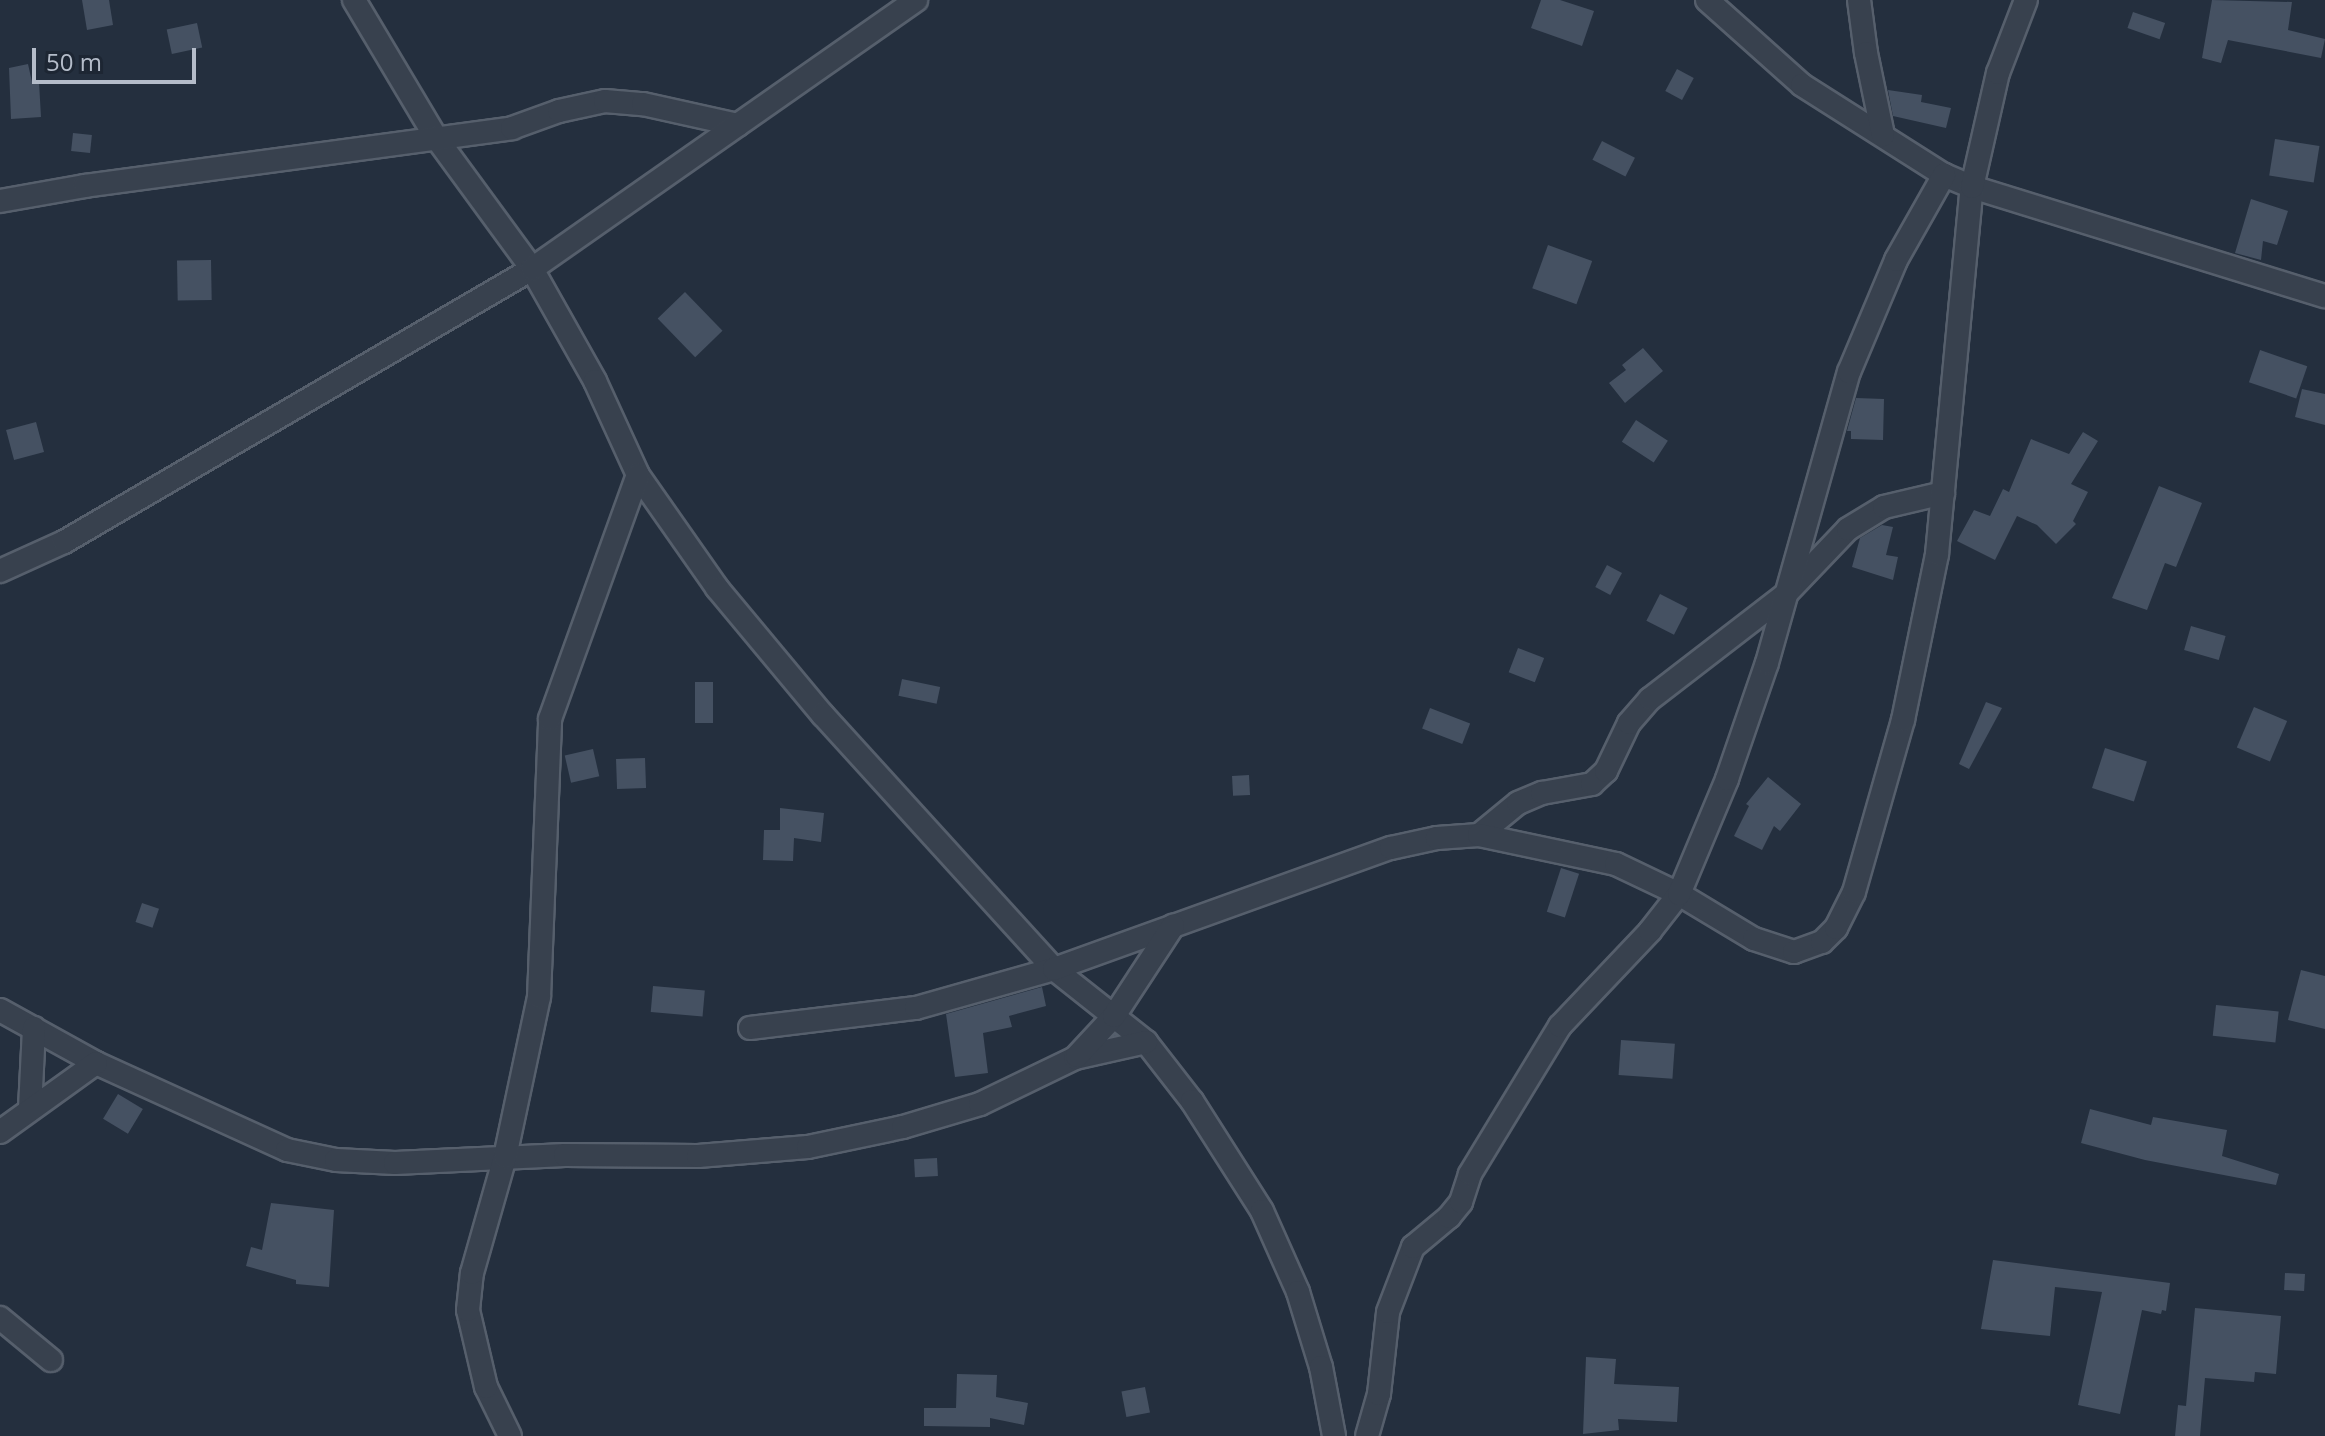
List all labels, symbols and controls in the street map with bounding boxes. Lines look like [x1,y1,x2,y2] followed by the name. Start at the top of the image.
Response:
[36,32,200,82] scale bar
[46,45,102,78] text: 50 m

